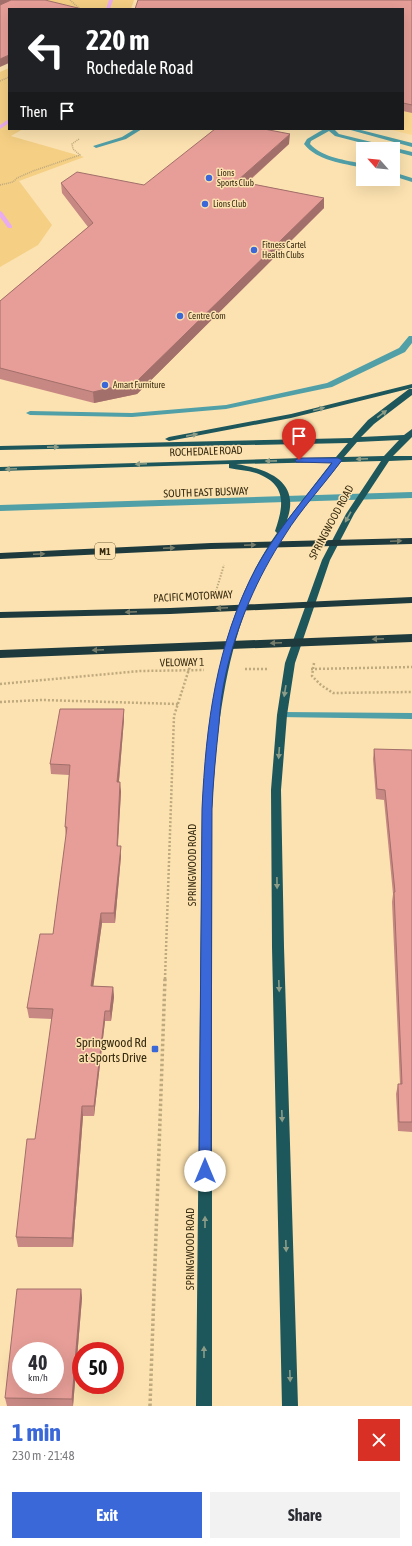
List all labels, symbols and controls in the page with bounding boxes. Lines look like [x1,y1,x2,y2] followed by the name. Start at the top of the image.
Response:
[20,24,72,76] icon: left
[86,24,149,56] text: 220 m
[86,57,193,78] text: Rochedale Road
[56,100,78,122] icon: arrive
[20,103,48,120] text: Then
[356,142,400,186] north arrow
[356,142,400,186] map controls
[217,168,254,188] place label: Lions Sports Club
[204,173,214,183] marker: Lions Sports Club
[200,199,210,209] marker: Lions Club
[213,199,247,209] place label: Lions Club
[262,240,307,260] place label: Fitness Cartel Health Clubs
[249,245,259,255] marker: Fitness Cartel Health Clubs
[175,311,185,321] marker: Centre Com
[188,311,226,321] place label: Centre Com
[100,380,110,390] marker: Amart Furniture
[113,380,165,390] place label: Amart Furniture
[313,405,325,411] one-way arrow
[376,410,387,418] one-way arrow
[282,419,316,460] pin
[288,425,310,447] icon: arrive
[186,432,198,438] one-way arrow
[47,443,59,450] one-way arrow
[169,444,243,458] street label: ROCHEDALE ROAD
[356,456,368,463] one-way arrow
[264,458,277,464] one-way arrow
[135,461,147,468] one-way arrow
[4,466,17,472] one-way arrow
[306,483,356,561] street label: SPRINGWOOD ROAD
[163,485,249,499] street label: SOUTH EAST BUSWAY
[345,512,351,523] one-way arrow
[390,538,403,544] one-way arrow
[244,542,257,548] one-way arrow
[95,543,115,559] road number: M1
[163,545,176,551] one-way arrow
[33,551,46,557] one-way arrow
[153,588,233,604] street label: PACIFIC MOTORWAY
[215,605,228,611] one-way arrow
[125,608,137,615] one-way arrow
[372,636,384,643] one-way arrow
[269,640,282,646] one-way arrow
[92,646,104,653] one-way arrow
[160,656,204,668] street label: VELOWAY 1
[282,685,288,697] one-way arrow
[275,747,282,759] one-way arrow
[186,824,198,906] street label: SPRINGWOOD ROAD
[274,877,280,890] one-way arrow
[276,980,282,993] one-way arrow
[76,1035,147,1065] place label: Springwood Rd at Sports Drive
[150,1044,160,1054] marker: Springwood Rd at Sports Drive
[279,1110,286,1122] one-way arrow
[184,1150,226,1192] position arrow
[184,1208,196,1290] street label: SPRINGWOOD ROAD
[202,1215,208,1228] one-way arrow
[283,1240,289,1253] one-way arrow
[72,1342,124,1394] speed limit sign: 50
[201,1345,207,1358] one-way arrow
[29,1351,47,1374] text: 40
[286,1370,293,1382] one-way arrow
[28,1372,48,1383] text: km/h
[12,1419,61,1446] text: 1 min
[358,1419,400,1461] button: close
[12,1448,75,1463] text: 230 m · 21:48
[12,1492,202,1538] button: Exit
[210,1492,400,1538] button: Share

